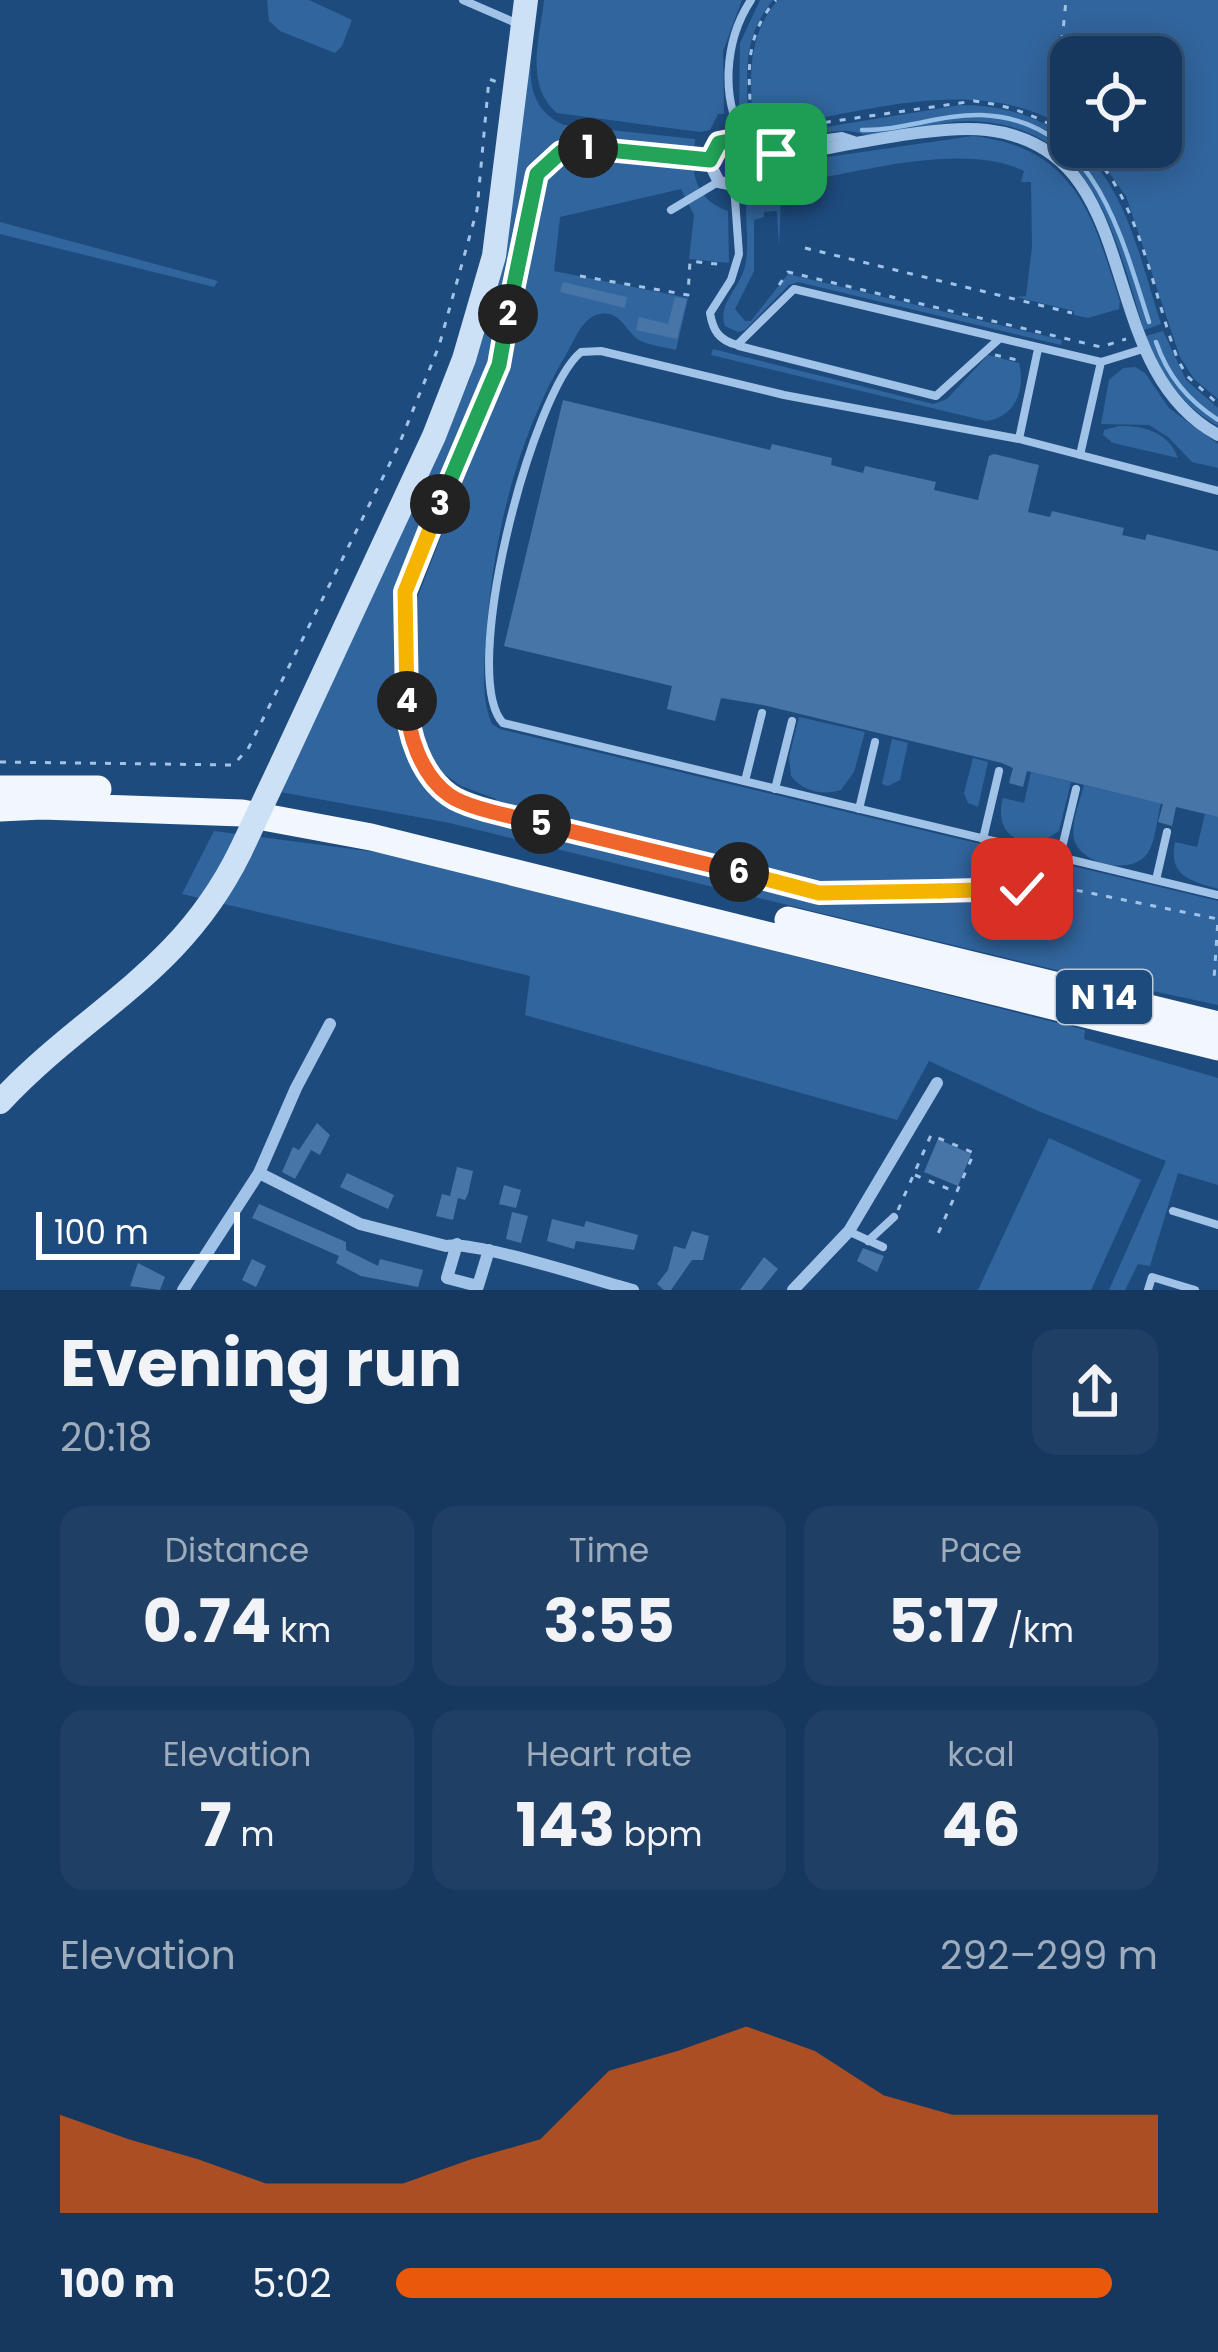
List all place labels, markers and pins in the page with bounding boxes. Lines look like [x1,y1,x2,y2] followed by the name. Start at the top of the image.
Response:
[725,103,827,205] pin
[558,118,618,178] pin: 1
[478,284,538,344] pin: 2
[410,474,470,534] pin: 3
[377,671,437,731] pin: 4
[511,794,571,854] pin: 5
[971,838,1073,940] pin
[709,842,769,902] pin: 6

